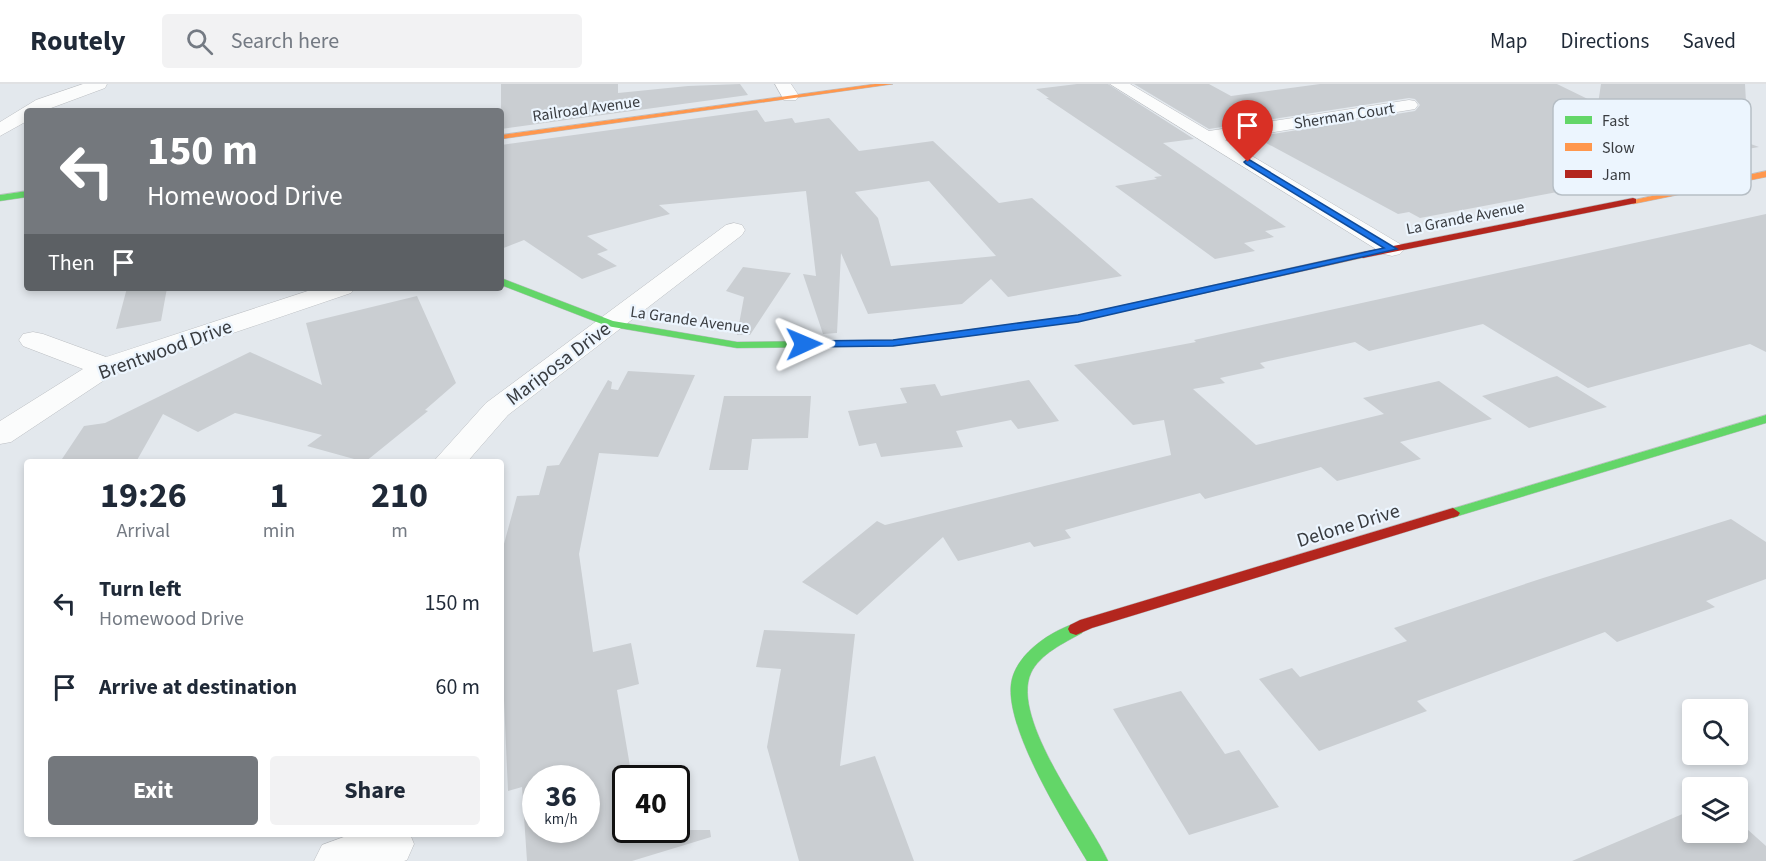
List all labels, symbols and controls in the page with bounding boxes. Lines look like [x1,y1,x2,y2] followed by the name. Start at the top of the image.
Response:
[162,14,582,68] search box
[30,21,126,61] text: Routely
[183,25,216,58] icon: search
[231,25,339,57] text: Search here
[1490,26,1528,56] text: Map
[1561,26,1649,56] text: Directions
[1682,26,1736,56] text: Saved
[531,91,641,127] street label: Railroad Avenue
[1292,97,1397,135] street label: Sherman Court
[1553,99,1751,195] legend
[1222,100,1273,162] pin
[1231,109,1264,142] icon: arrive
[1602,110,1630,132] text: Fast
[147,121,258,181] text: 150 m
[48,132,126,210] icon: left
[1602,137,1635,159] text: Slow
[1602,164,1631,186] text: Jam
[147,177,343,216] text: Homewood Drive
[1404,196,1526,240] street label: La Grande Avenue
[107,246,140,279] icon: arrive
[48,247,95,279] text: Then
[629,301,751,339] street label: La Grande Avenue
[772,312,836,376] position arrow
[95,313,236,387] street label: Brentwood Drive
[501,315,617,412] street label: Mariposa Drive
[100,470,187,521] text: 19:26
[269,470,288,521] text: 1
[371,470,428,521] text: 210
[1293,497,1403,555] street label: Delone Drive
[116,517,170,545] text: Arrival
[263,517,295,545] text: min
[391,517,408,545] text: m
[99,573,181,605] text: Turn left
[48,587,81,620] icon: left
[425,587,480,619] text: 150 m
[99,605,244,633] text: Homewood Drive
[48,671,81,704] icon: arrive
[99,671,297,703] text: Arrive at destination
[435,671,480,703] text: 60 m
[1682,699,1748,843] map controls
[1682,699,1748,765] button: search
[48,756,258,825] button: Exit
[270,756,480,825] button: Share
[612,765,690,843] speed limit sign: 40
[545,775,577,818] text: 36
[1682,777,1748,843] button: layers
[544,809,578,830] text: km/h

